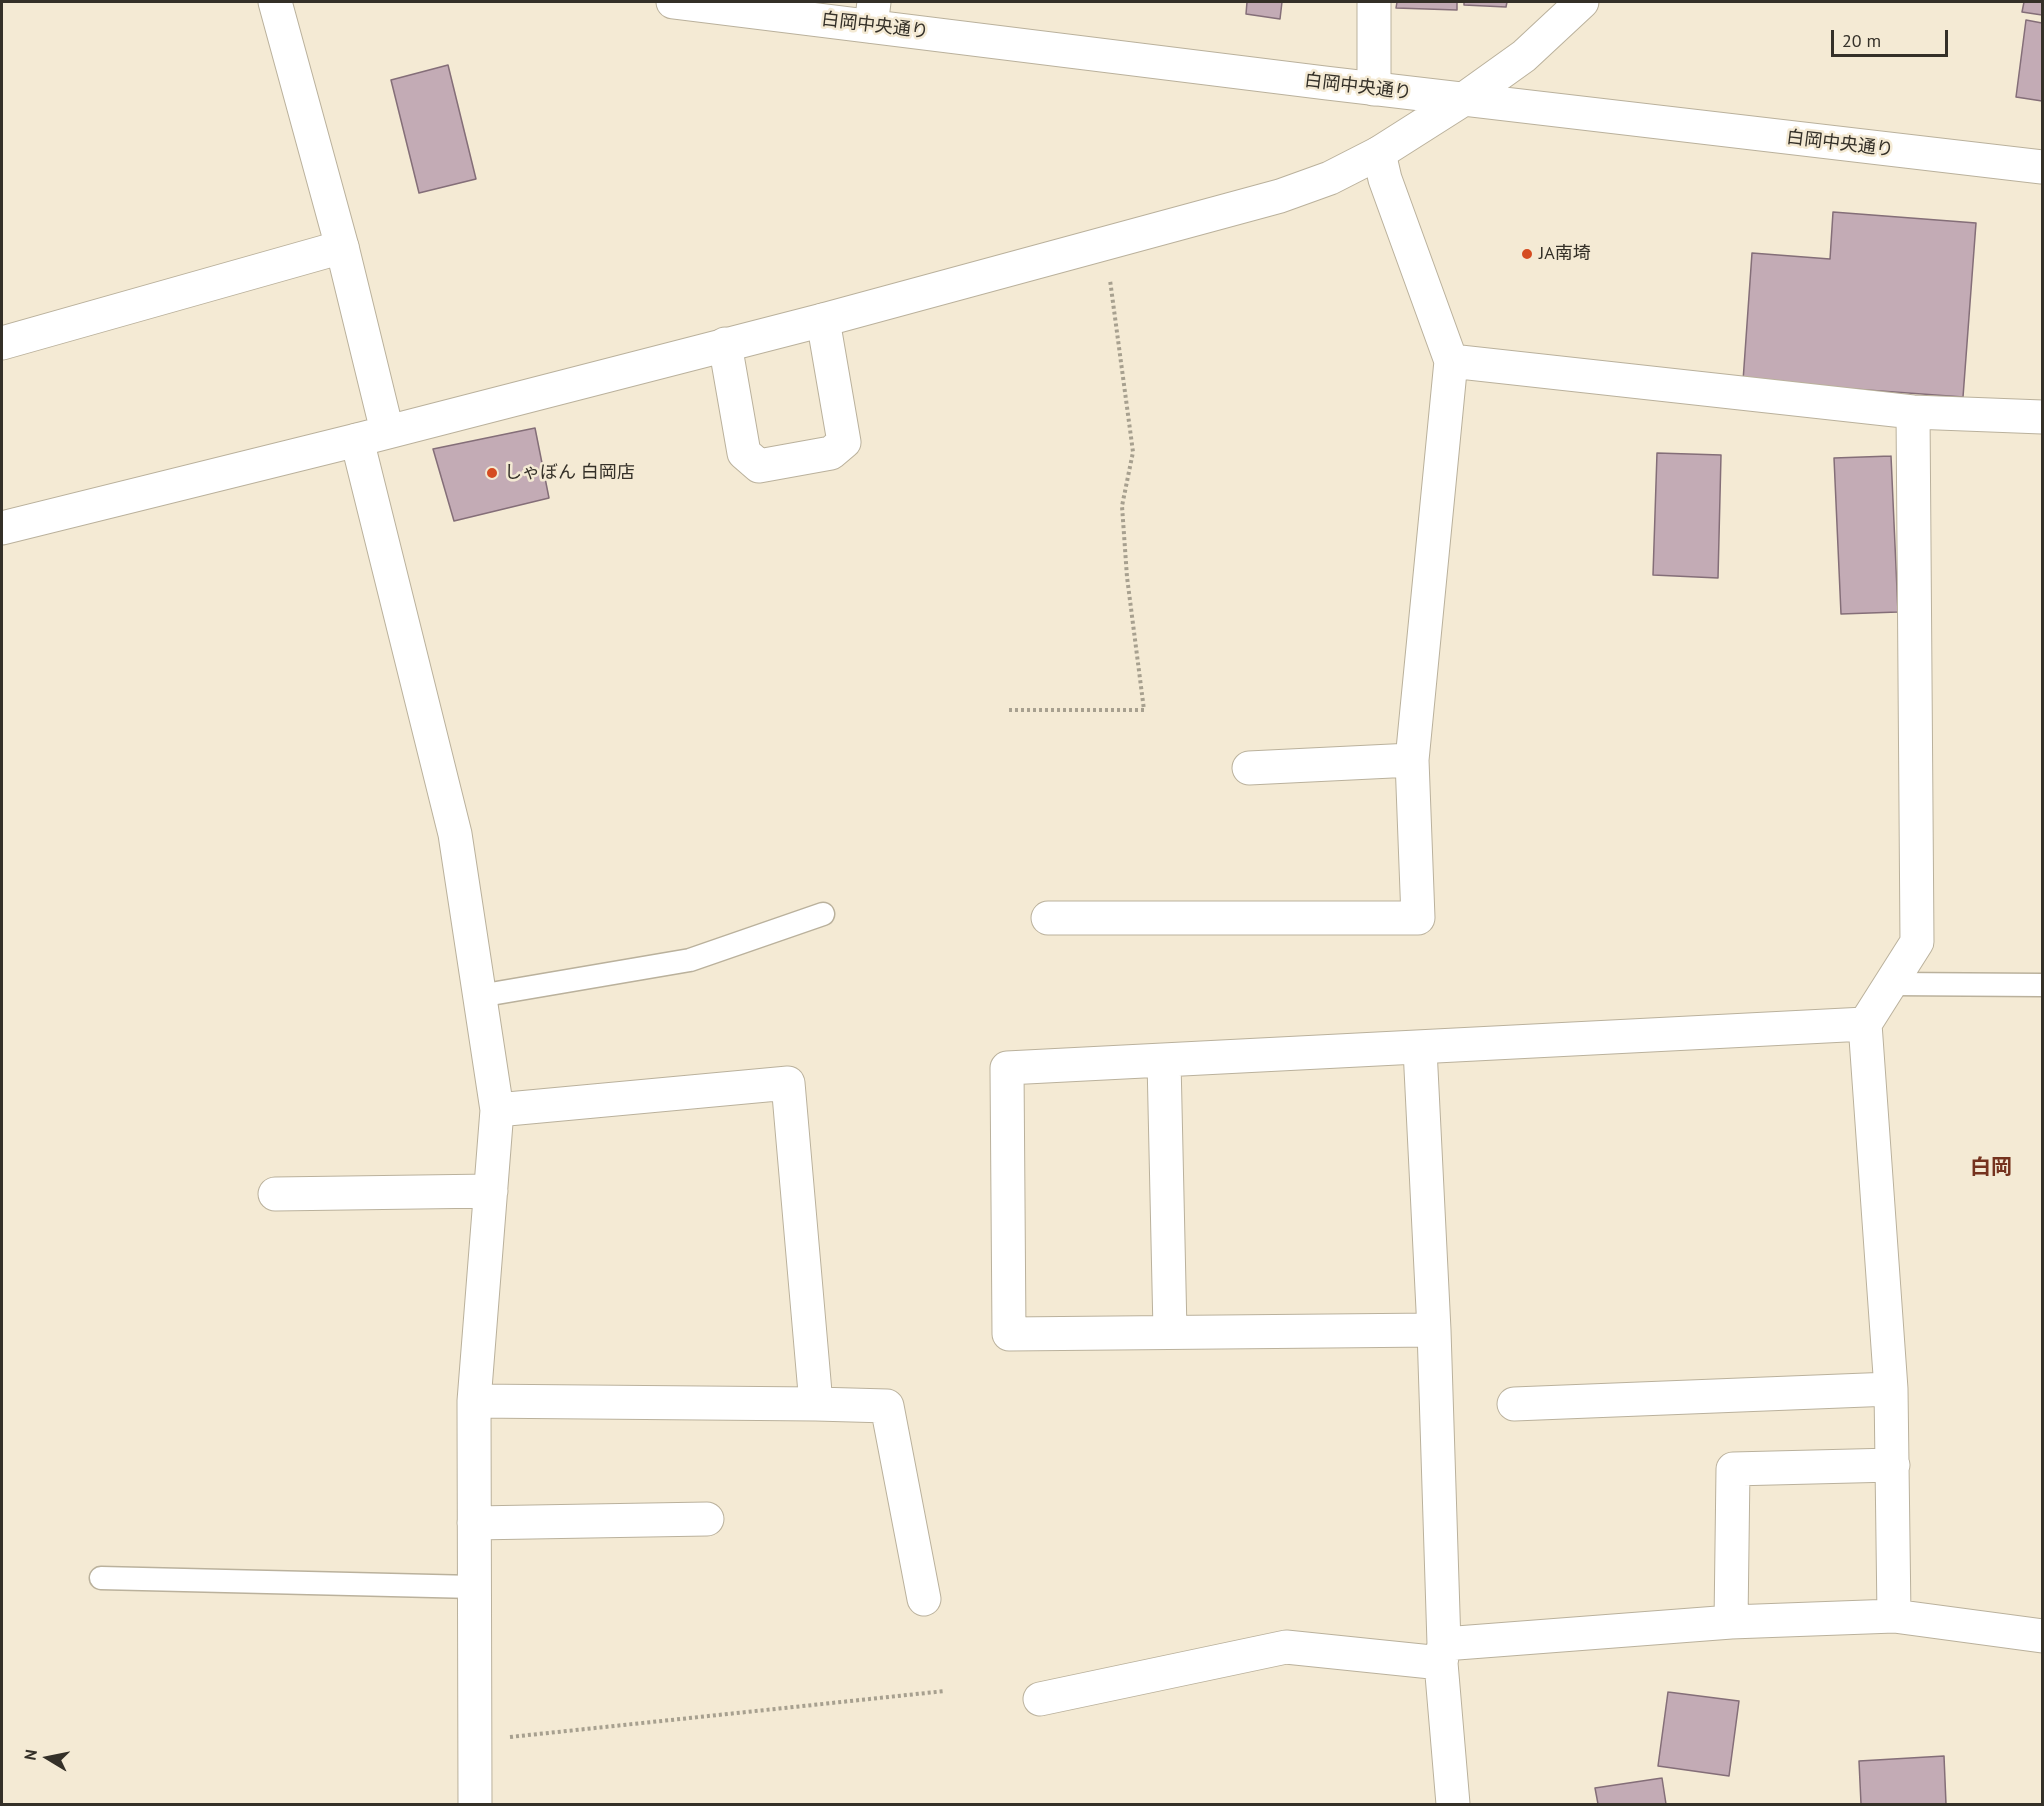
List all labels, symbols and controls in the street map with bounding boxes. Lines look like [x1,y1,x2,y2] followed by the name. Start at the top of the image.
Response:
[820,9,930,43] street label: 白岡中央通り
[1834,18,1951,56] scale bar
[1842,29,1881,52] text: 20 m
[1303,70,1413,104] street label: 白岡中央通り
[1785,127,1895,161] street label: 白岡中央通り
[1539,243,1591,265] place label: JA南埼
[1520,247,1534,261] marker: JA南埼
[504,462,635,484] place label: しゃぼん 白岡店
[485,466,499,480] marker: しゃぼん 白岡店
[1970,1155,2012,1181] district label: 白岡
[18,1728,78,1788] north arrow
[20,1748,41,1762] text: N

